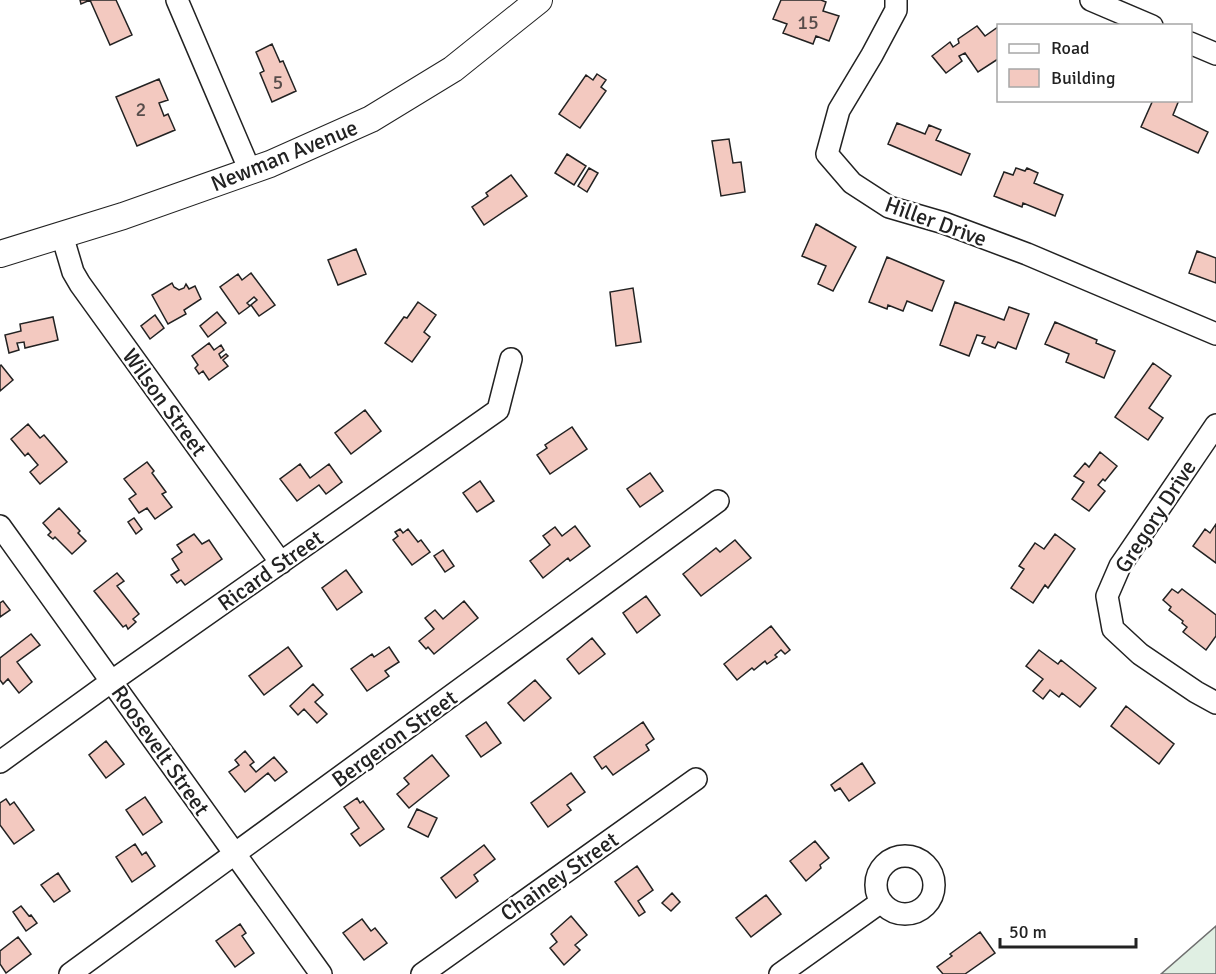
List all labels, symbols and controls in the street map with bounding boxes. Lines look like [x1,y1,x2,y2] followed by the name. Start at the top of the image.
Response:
[797,10,819,35] house number: 15
[997,24,1192,102] legend
[1051,37,1090,59] text: Road
[1051,67,1115,89] text: Building
[273,70,283,95] house number: 5
[136,97,146,122] house number: 2
[207,114,362,197] street label: Newman Avenue
[881,191,990,252] street label: Hiller Drive
[117,343,213,462] street label: Wilson Street
[1109,455,1202,578] street label: Gregory Drive
[212,524,328,617] street label: Ricard Street
[106,680,216,821] street label: Roosevelt Street
[326,684,462,793] street label: Bergeron Street
[495,826,624,927] street label: Chainey Street
[1000,911,1136,949] scale bar
[1009,921,1047,943] text: 50 m

